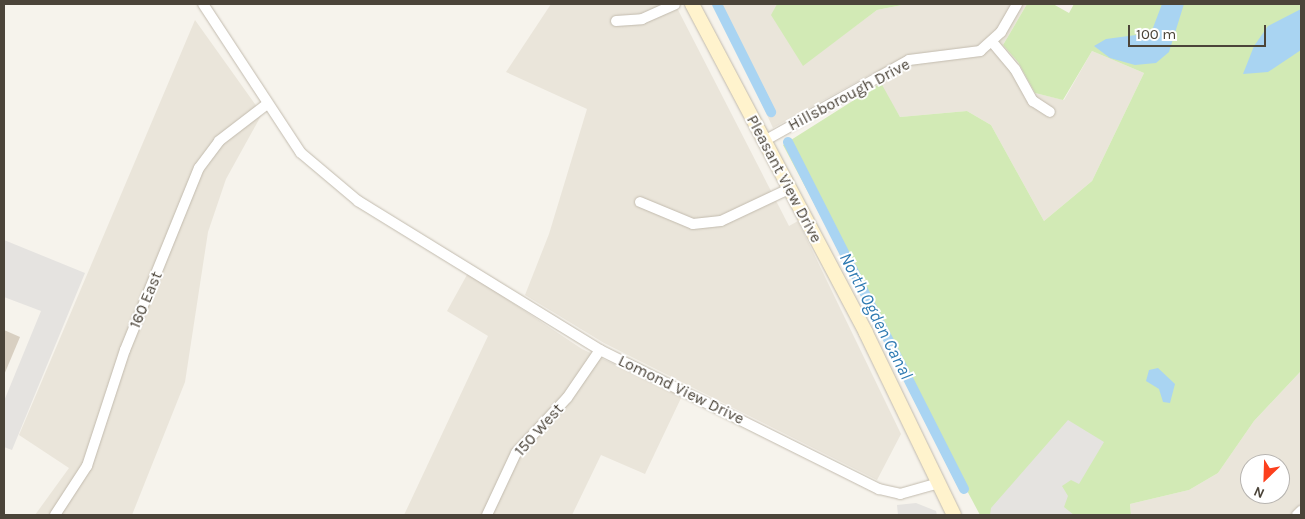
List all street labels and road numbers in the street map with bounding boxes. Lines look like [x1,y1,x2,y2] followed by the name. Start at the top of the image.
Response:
[785,55,913,135] street label: Hillsborough Drive
[742,112,826,246] street label: Pleasant View Drive
[125,269,167,331] street label: 160 East
[615,351,747,429] street label: Lomond View Drive
[510,400,568,460] street label: 150 West

